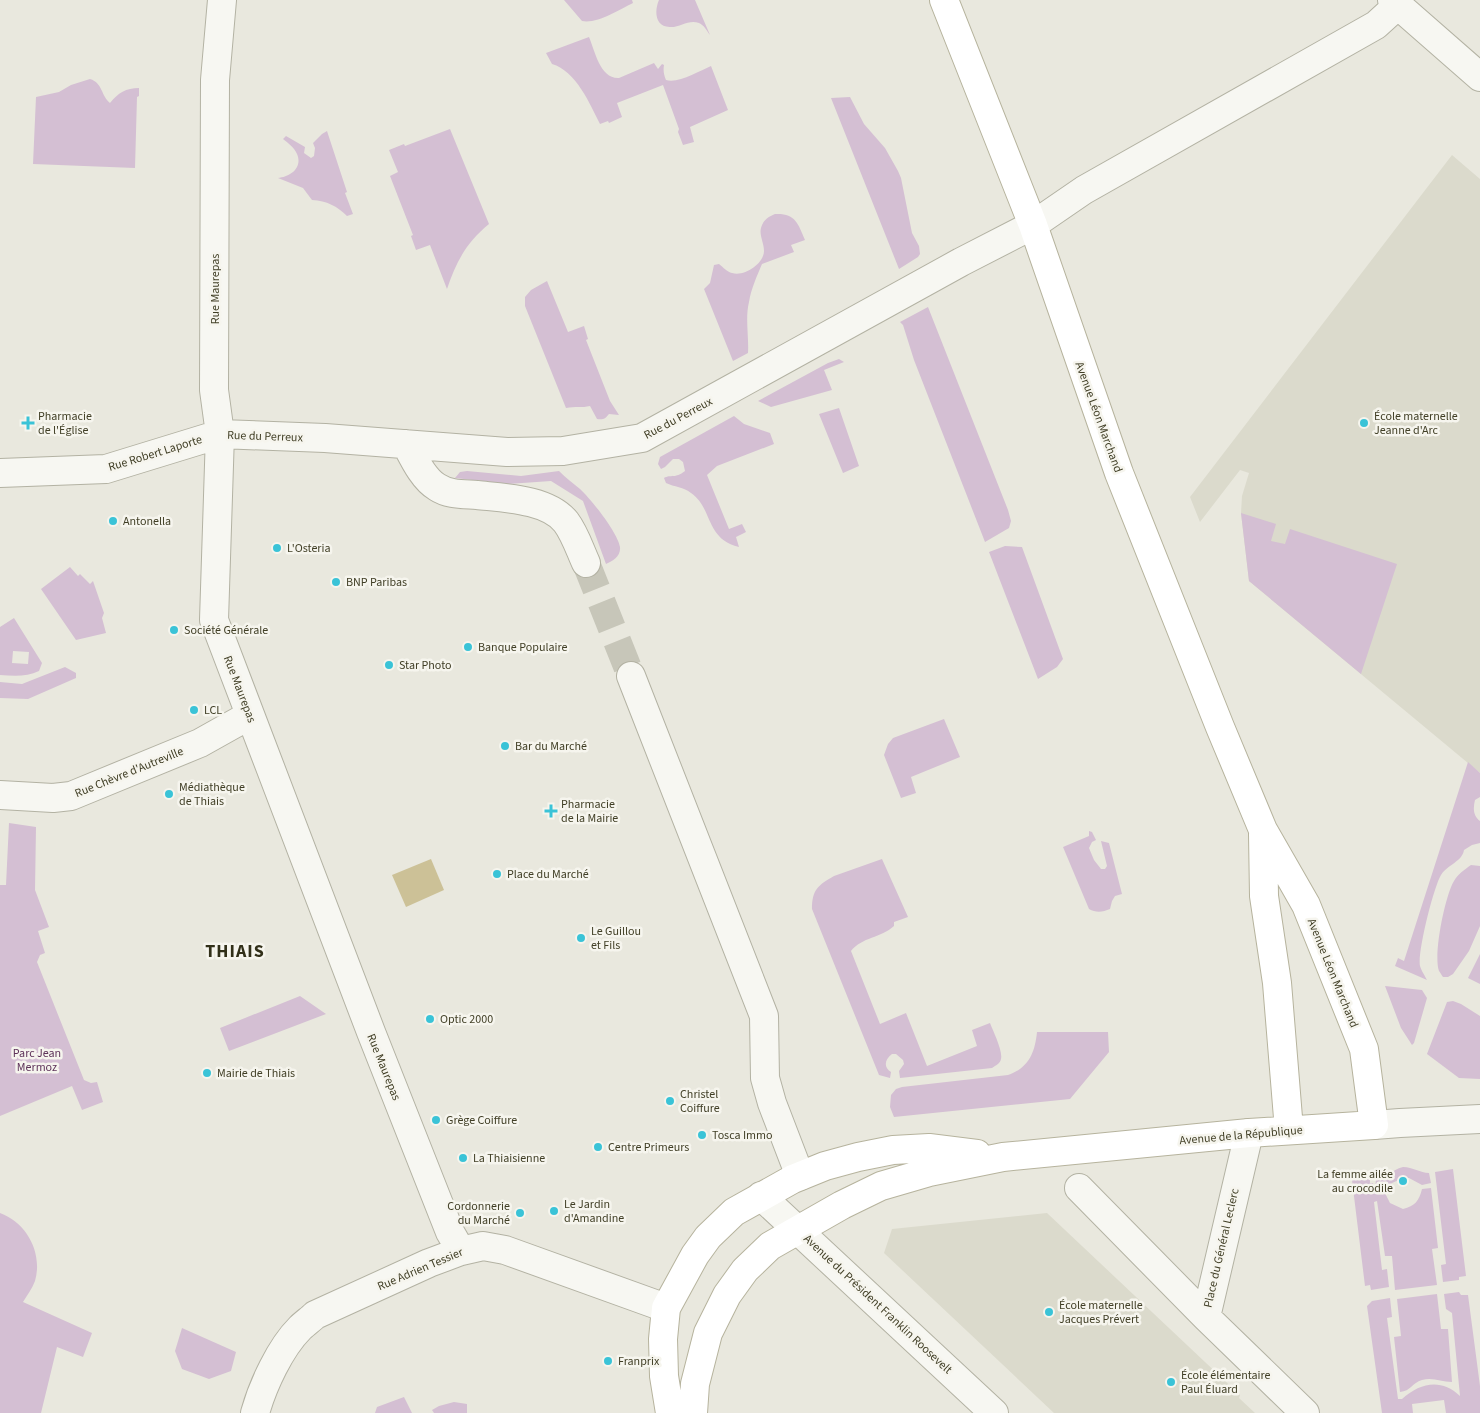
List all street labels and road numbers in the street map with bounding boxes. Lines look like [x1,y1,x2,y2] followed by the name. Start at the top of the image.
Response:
[207,254,224,324] street label: Rue Maurepas
[1071,359,1126,475] street label: Avenue Léon Marchand
[641,393,716,444] street label: Rue du Perreux
[227,427,304,446] street label: Rue du Perreux
[106,431,204,476] street label: Rue Robert Laporte
[219,653,260,725] street label: Rue Maurepas
[72,743,186,802] street label: Rue Chèvre d'Autreville
[1303,916,1362,1030] street label: Avenue Léon Marchand
[362,1031,405,1103] street label: Rue Maurepas
[1179,1122,1303,1149] street label: Avenue de la République
[1199,1186,1244,1309] street label: Place du Général Leclerc
[800,1231,956,1378] street label: Avenue du Président Franklin Roosevelt
[375,1243,466,1295] street label: Rue Adrien Tessier

